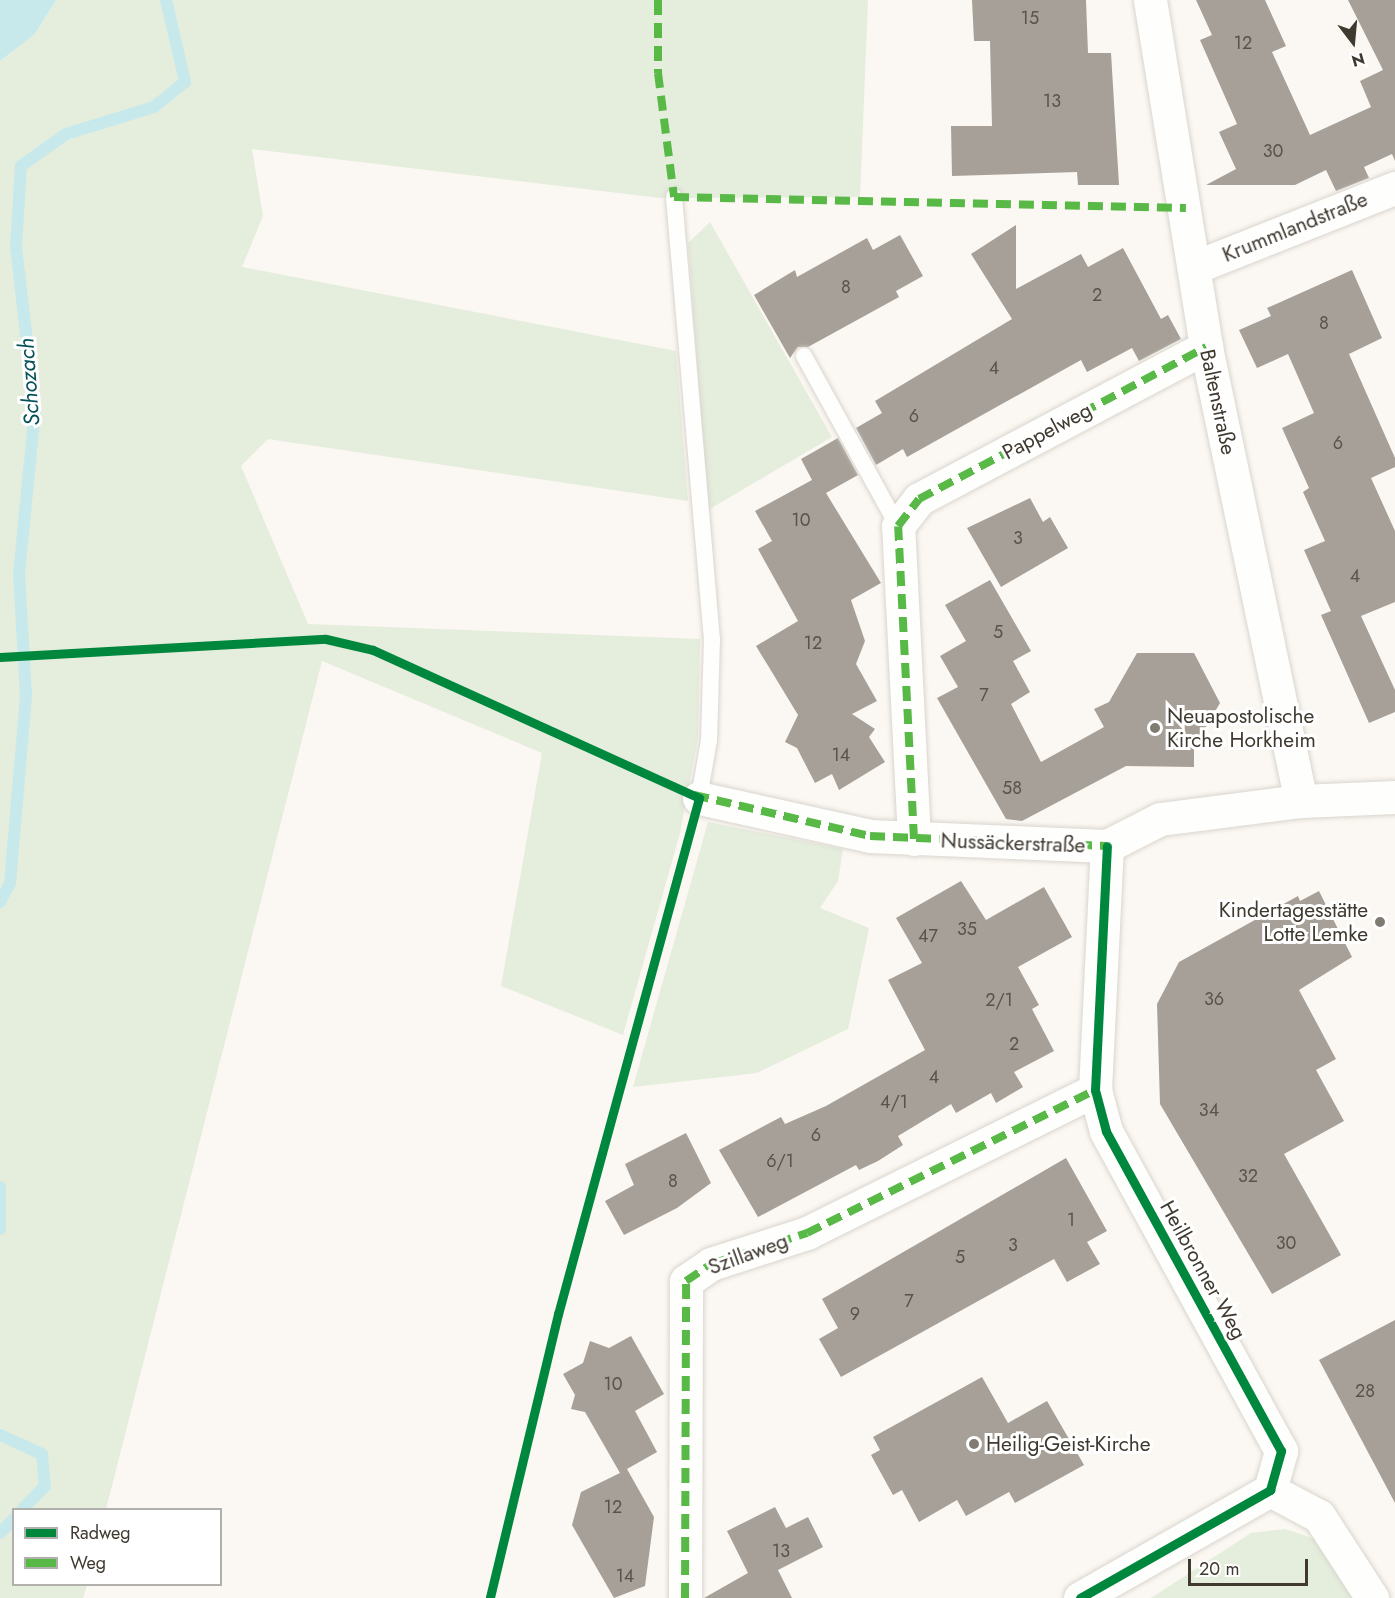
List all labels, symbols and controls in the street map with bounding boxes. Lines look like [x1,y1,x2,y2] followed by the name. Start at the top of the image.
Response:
[1021,7,1039,29] house number: 15
[1323,12,1383,72] north arrow
[1234,32,1252,54] house number: 12
[1349,47,1367,73] text: N
[1043,90,1061,112] house number: 13
[1263,140,1283,162] house number: 30
[1219,186,1371,268] street label: Krummlandstraße
[841,276,851,298] house number: 8
[1092,284,1102,306] house number: 2
[1319,312,1329,334] house number: 8
[13,337,45,427] water label: Schozach
[1195,347,1241,457] street label: Baltenstraße
[989,357,999,379] house number: 4
[998,397,1096,465] street label: Pappelweg
[909,405,919,427] house number: 6
[1333,432,1343,454] house number: 6
[792,509,810,531] house number: 10
[1013,527,1023,549] house number: 3
[1350,565,1360,587] house number: 4
[993,621,1003,643] house number: 5
[804,632,822,654] house number: 12
[979,684,989,706] house number: 7
[1167,703,1316,753] place label: Neuapostolische Kirche Horkheim
[1148,721,1162,735] marker: Neuapostolische Kirche Horkheim
[832,744,850,766] house number: 14
[1002,777,1022,799] house number: 58
[940,828,1086,858] street label: Nussäckerstraße
[1219,897,1368,947] place label: Kindertagesstätte Lotte Lemke
[1373,915,1387,929] marker: Kindertagesstätte Lotte Lemke
[957,918,977,940] house number: 35
[918,925,938,947] house number: 47
[1204,988,1224,1010] house number: 36
[985,989,1013,1011] house number: 2/1
[1009,1033,1019,1055] house number: 2
[929,1066,939,1088] house number: 4
[880,1091,908,1113] house number: 4/1
[1199,1099,1219,1121] house number: 34
[811,1124,821,1146] house number: 6
[766,1150,794,1172] house number: 6/1
[1238,1165,1258,1187] house number: 32
[668,1170,678,1192] house number: 8
[1154,1196,1252,1344] street label: Heilbronner Weg
[1067,1209,1075,1231] house number: 1
[705,1228,791,1280] street label: Szillaweg
[1276,1232,1296,1254] house number: 30
[1008,1234,1018,1256] house number: 3
[955,1246,965,1268] house number: 5
[904,1290,914,1312] house number: 7
[850,1303,860,1325] house number: 9
[604,1373,622,1395] house number: 10
[1355,1380,1375,1402] house number: 28
[986,1431,1151,1457] place label: Heilig-Geist-Kirche
[967,1437,981,1451] marker: Heilig-Geist-Kirche
[604,1496,622,1518] house number: 12
[12,1508,222,1586] legend
[70,1520,131,1546] text: Radweg
[772,1540,790,1562] house number: 13
[1191,1547,1311,1585] scale bar
[70,1550,106,1576] text: Weg
[1199,1556,1239,1582] text: 20 m
[616,1565,634,1587] house number: 14

